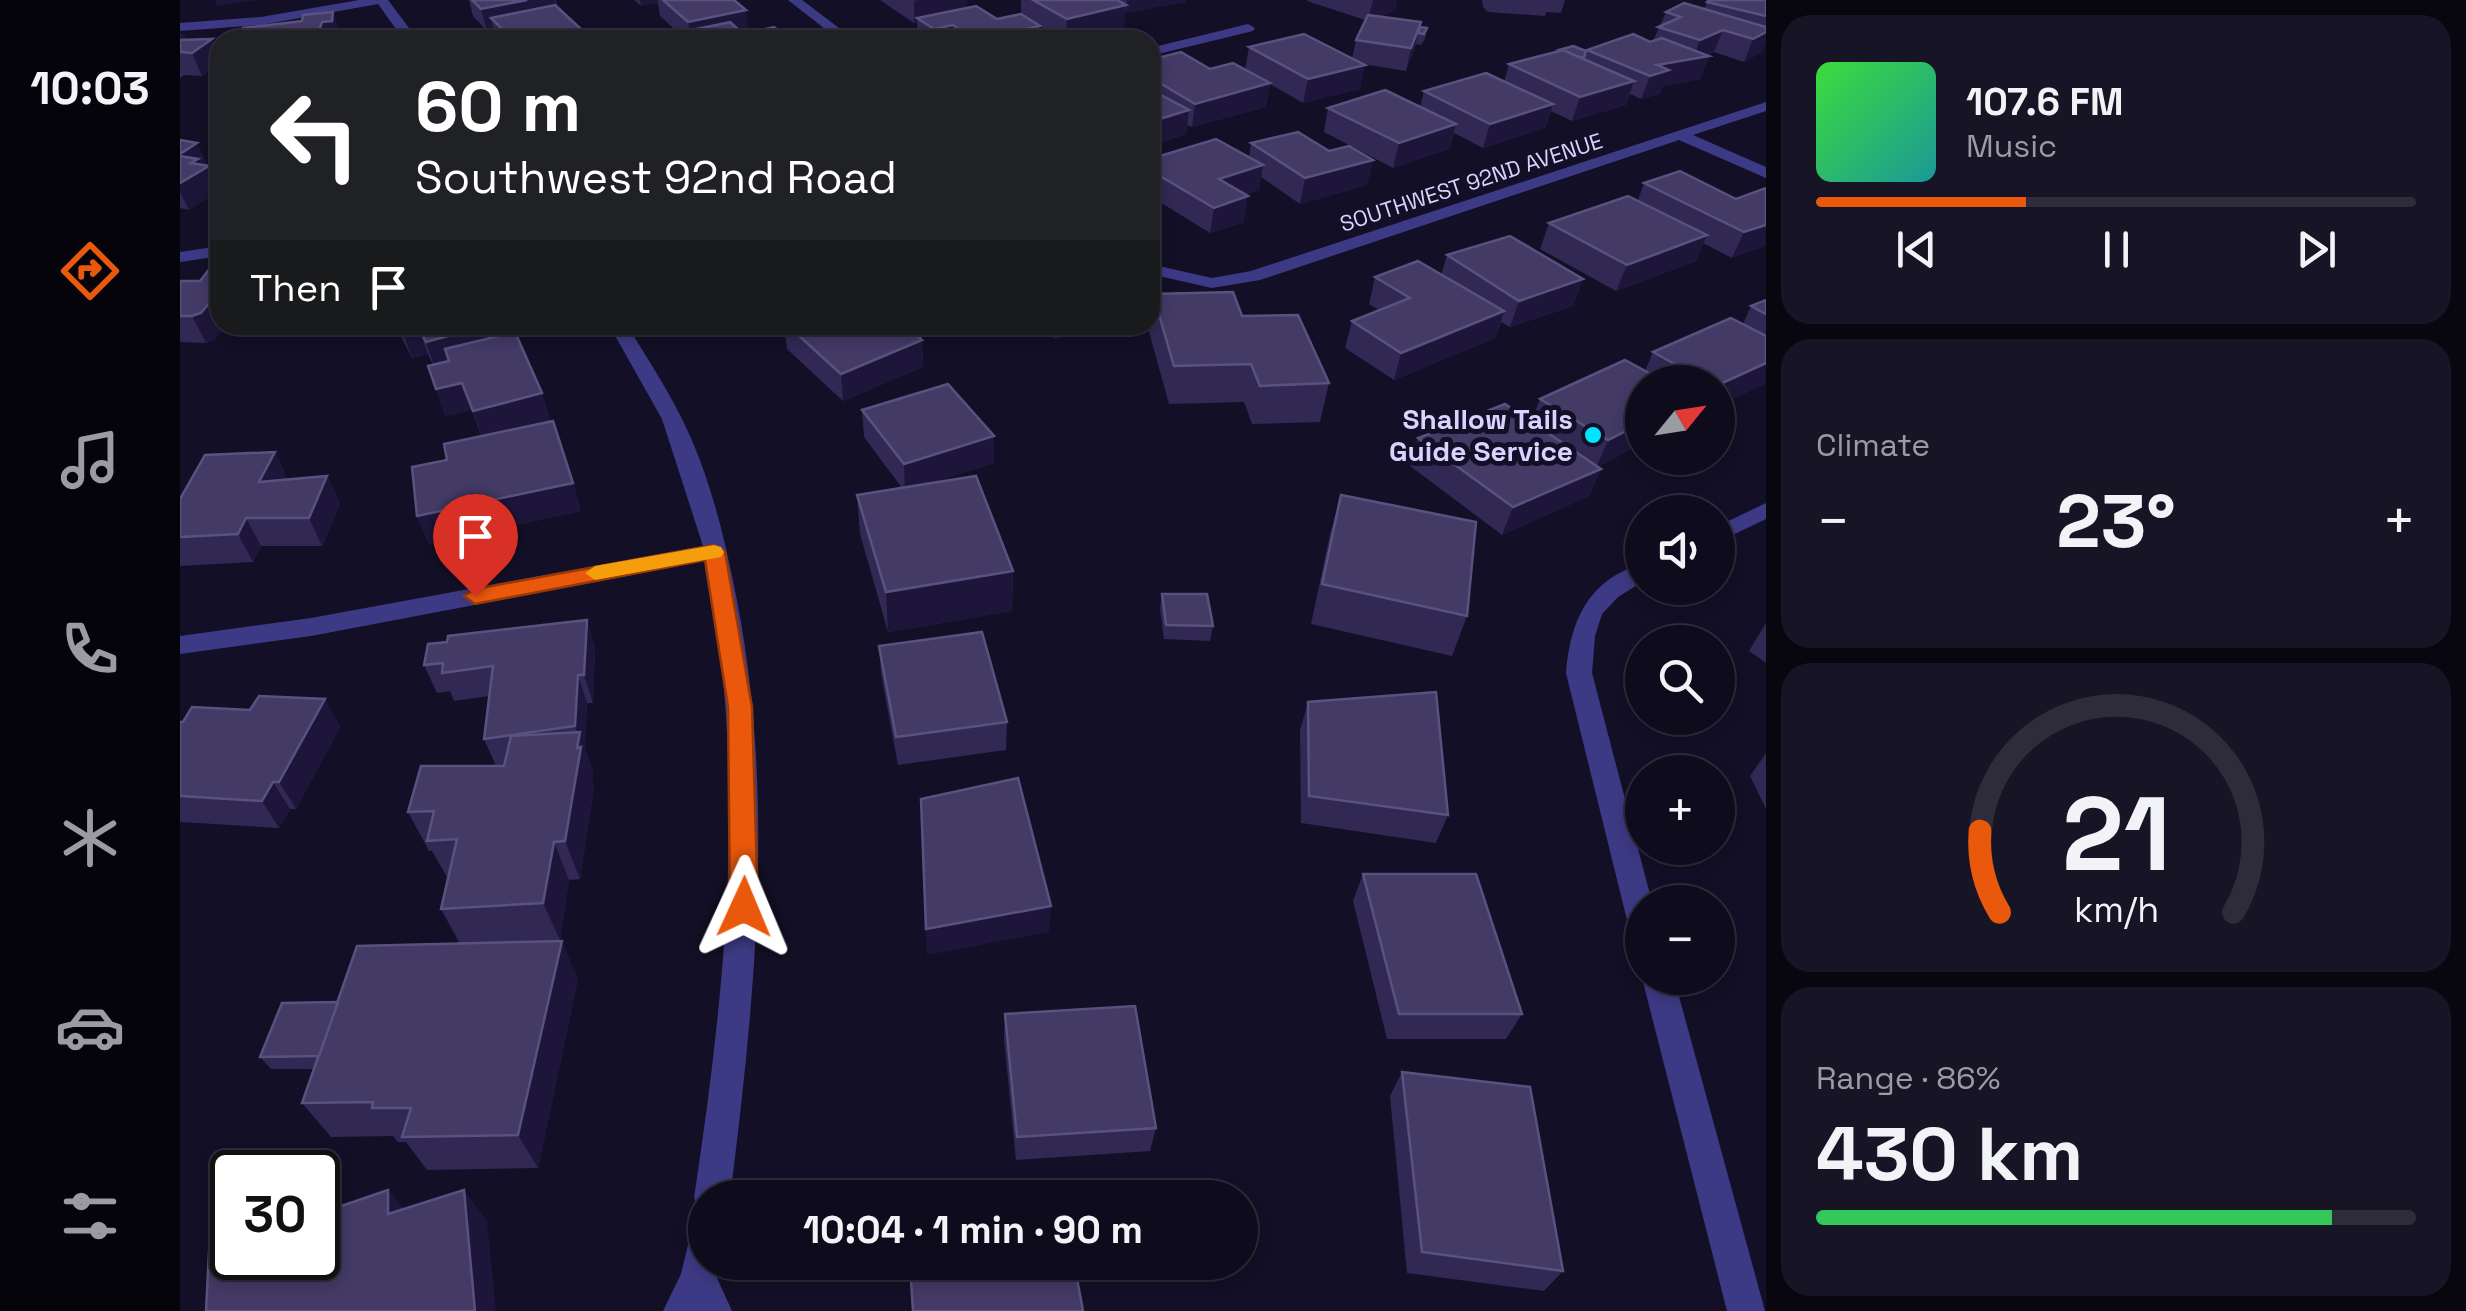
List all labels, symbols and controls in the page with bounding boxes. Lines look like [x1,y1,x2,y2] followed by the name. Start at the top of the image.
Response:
[30,60,150,117] text: 10:03
[415,62,581,151] text: 60 m
[250,70,380,200] icon: left
[1966,78,2123,126] text: 107.6 FM
[1336,126,1606,238] street label: SOUTHWEST 92ND AVENUE
[1966,126,2057,166] text: Music
[415,149,897,206] text: Southwest 92nd Road
[1889,222,1944,277] icon: previous
[2089,222,2144,277] icon: pause
[2289,222,2344,277] icon: next
[55,236,125,306] icon: directions
[361,260,416,315] icon: arrive
[250,264,341,312] text: Then
[1625,365,1735,475] north arrow
[1625,365,1735,995] map controls
[1389,401,1573,469] place label: Shallow Tails Guide Service
[1582,424,1604,446] marker: Shallow Tails Guide Service
[55,425,125,495] icon: music
[1816,425,1930,465] text: Climate
[2056,473,2176,569] text: 23°
[1816,486,1850,556] text: −
[2382,486,2416,556] text: +
[433,494,518,597] pin
[1625,495,1735,605] button: sound
[448,509,503,564] icon: arrive
[55,614,125,684] icon: phone
[1625,625,1735,735] button: search
[1625,755,1735,865] button: +
[2062,768,2170,900] text: 21
[55,803,125,873] icon: climate
[692,855,796,959] position arrow
[1625,885,1735,995] button: −
[2073,887,2159,932] text: km/h
[55,992,125,1062] icon: car
[1816,1058,2000,1098] text: Range · 86%
[1816,1106,2083,1202] text: 430 km
[210,1150,340,1280] speed limit sign: 30
[55,1181,125,1251] icon: filters
[803,1206,1143,1254] text: 10:04 · 1 min · 90 m

